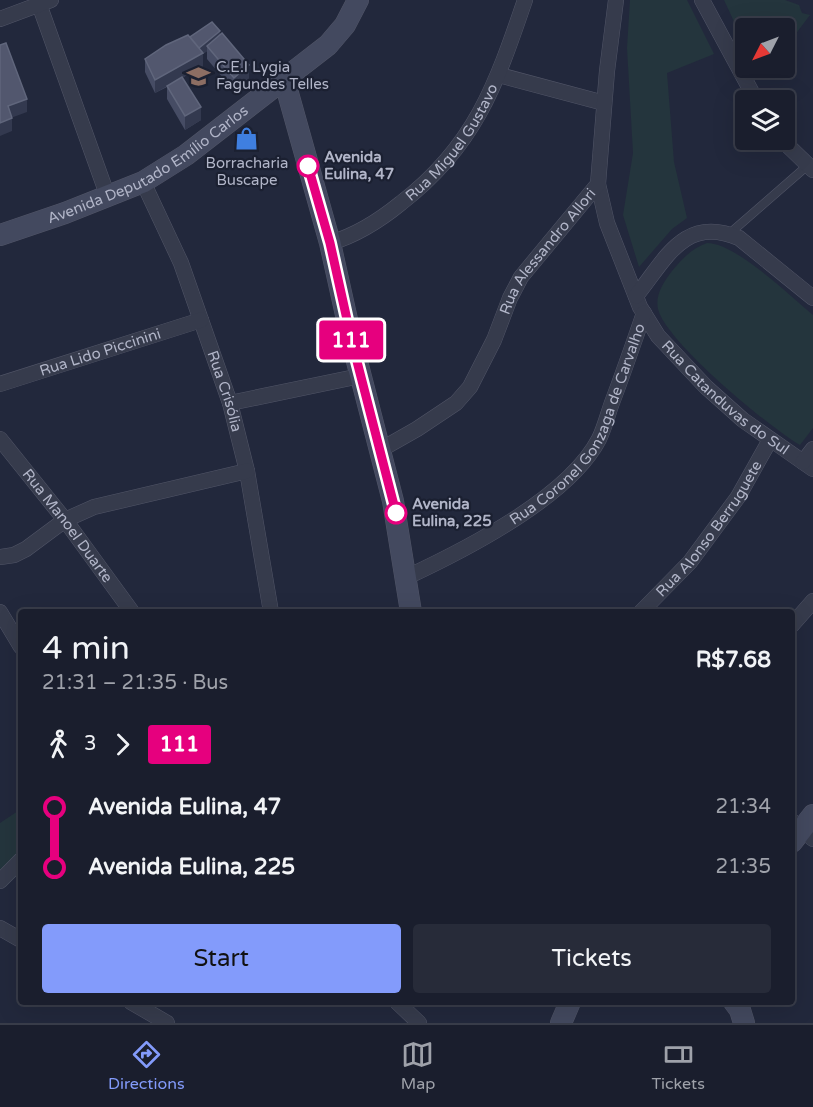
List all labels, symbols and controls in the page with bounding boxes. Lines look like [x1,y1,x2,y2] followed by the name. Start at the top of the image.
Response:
[735,18,795,78] north arrow
[735,18,795,150] map controls
[216,58,329,93] place label: C.E.I Lygia Fagundes Telles
[185,63,211,89] school or university icon: C.E.I Lygia Fagundes Telles
[402,81,502,205] street label: Rua Miguel Gustavo
[735,90,795,150] button: layers
[45,101,252,227] street label: Avenida Deputado Emílio Carlos
[234,126,260,152] shop icon: Borracharia Buscape
[324,148,394,183] place label: Avenida Eulina, 47
[206,154,288,189] place label: Borracharia Buscape
[297,155,319,177] marker: Avenida Eulina, 47
[496,185,600,317] street label: Rua Alessandro Allori
[316,320,386,360] line badge: 111
[506,321,649,529] street label: Rua Coronel Gonzaga de Carvalho
[37,324,163,380] street label: Rua Lido Piccinini
[331,328,371,353] text: 111
[658,337,793,459] street label: Rua Catanduvas do Sul
[203,348,246,434] street label: Rua Crisólia
[652,457,766,601] street label: Rua Alonso Berruguete
[19,465,117,586] street label: Rua Manoel Duarte
[412,495,492,530] place label: Avenida Eulina, 225
[385,502,407,524] marker: Avenida Eulina, 225
[42,629,130,668] text: 4 min
[696,647,771,673] text: R$7.68
[42,671,228,695] text: 21:31 – 21:35 · Bus
[42,728,75,761] icon: walk
[106,728,139,761] icon: forward
[84,732,97,756] text: 3
[160,732,199,757] text: 111
[88,794,281,820] text: Avenida Eulina, 47
[716,795,771,819] text: 21:34
[88,854,295,880] text: Avenida Eulina, 225
[716,855,771,879] text: 21:35
[42,924,401,993] button: Start
[413,924,771,993] button: Tickets
[108,1038,185,1094] tab: Directions
[401,1038,435,1094] tab: Map
[651,1038,705,1094] tab: Tickets

